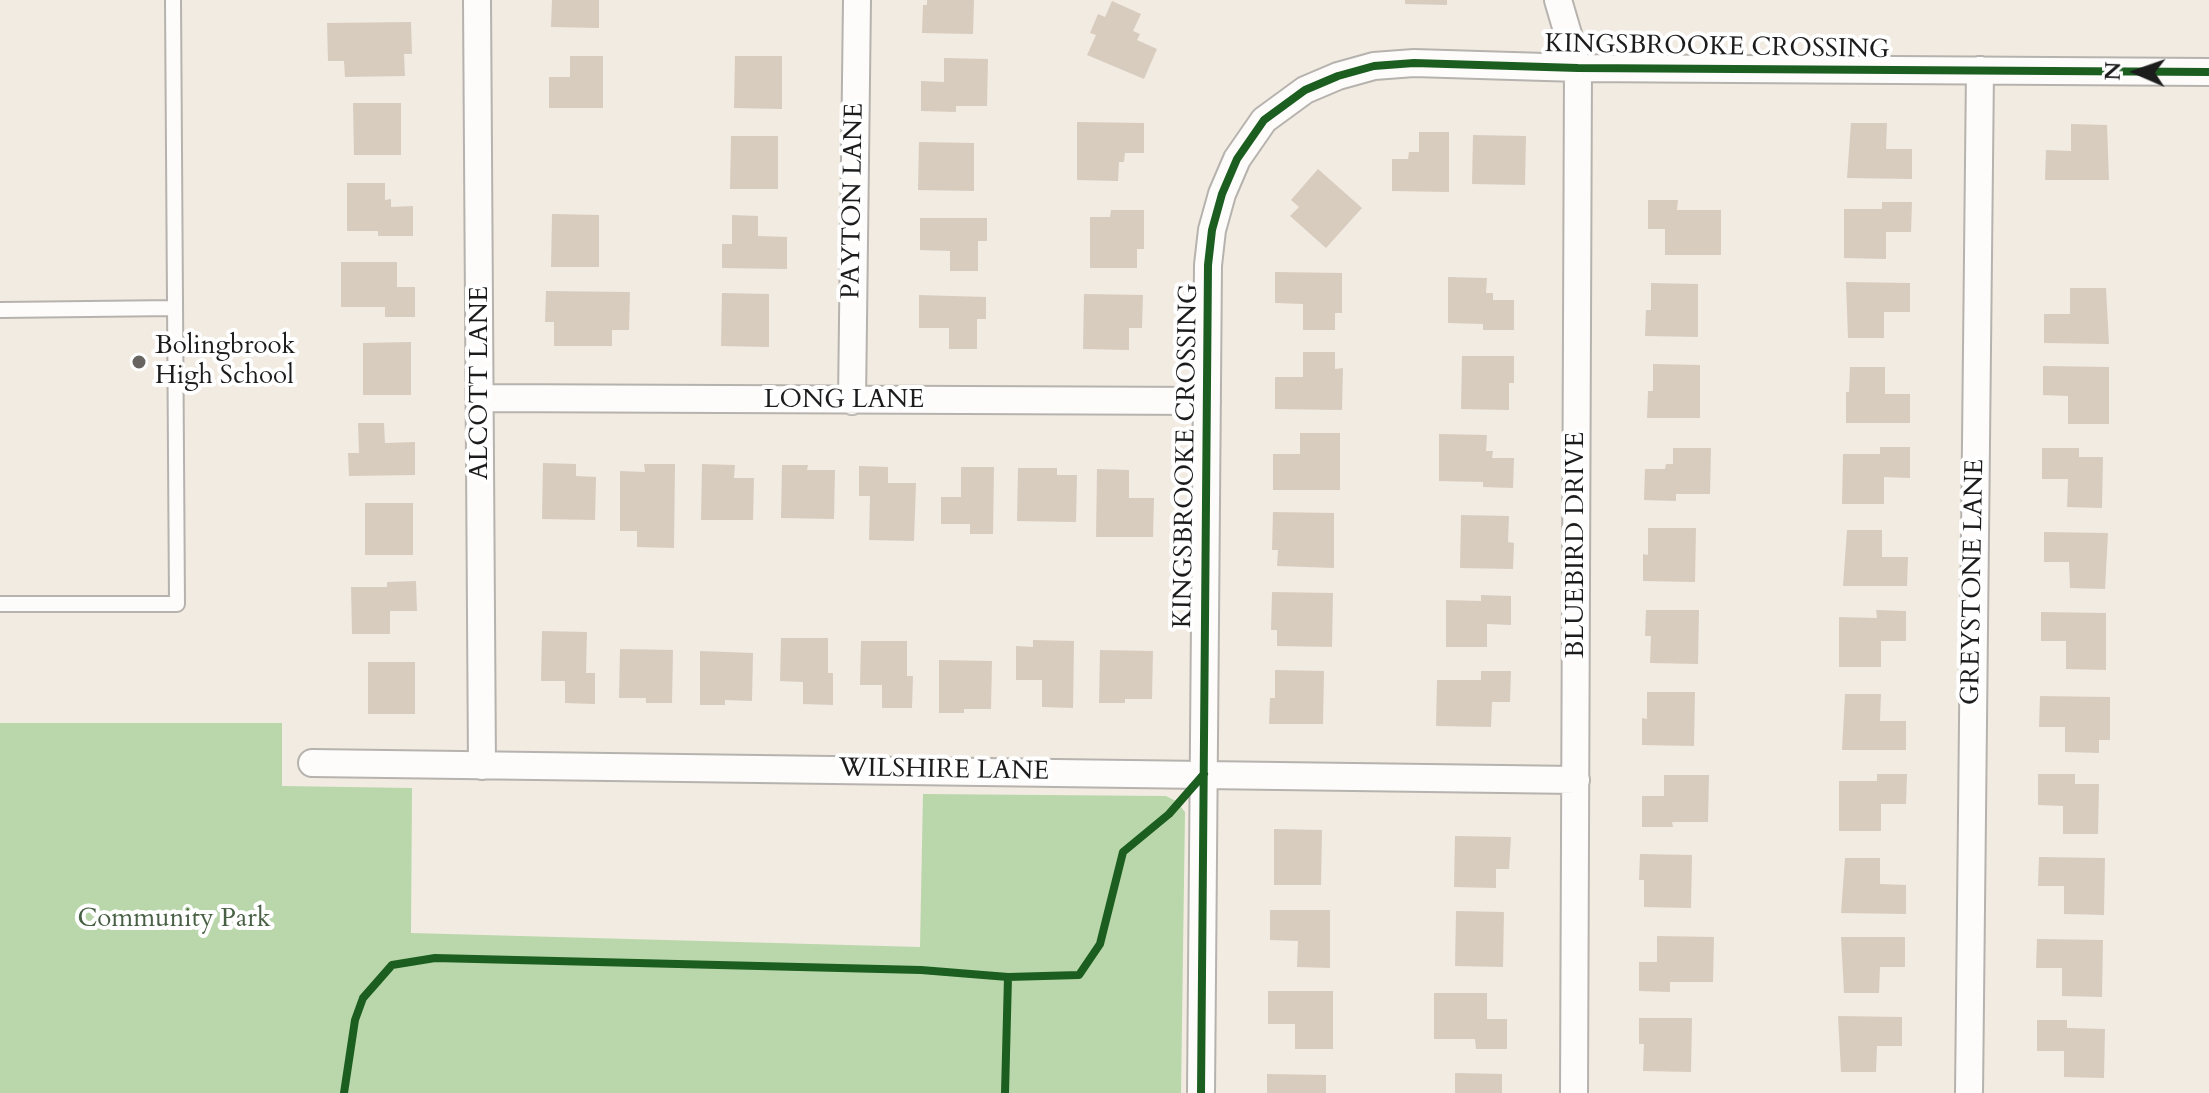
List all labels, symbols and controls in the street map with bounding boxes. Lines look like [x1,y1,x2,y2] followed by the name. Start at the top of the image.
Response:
[1544,29,1890,67] street label: KINGSBROOKE CROSSING
[2097,32,2177,112] north arrow
[2098,61,2128,81] text: N
[837,103,871,299] street label: PAYTON LANE
[1168,283,1206,629] street label: KINGSBROOKE CROSSING
[465,286,497,480] street label: ALCOTT LANE
[155,331,295,392] place label: Bolingbrook High School
[130,353,148,371] marker: Bolingbrook High School
[764,385,924,417] street label: LONG LANE
[1561,432,1593,658] street label: BLUEBIRD DRIVE
[1956,459,1992,705] street label: GREYSTONE LANE
[839,754,1049,788] street label: WILSHIRE LANE
[77,904,271,936] park label: Community Park

